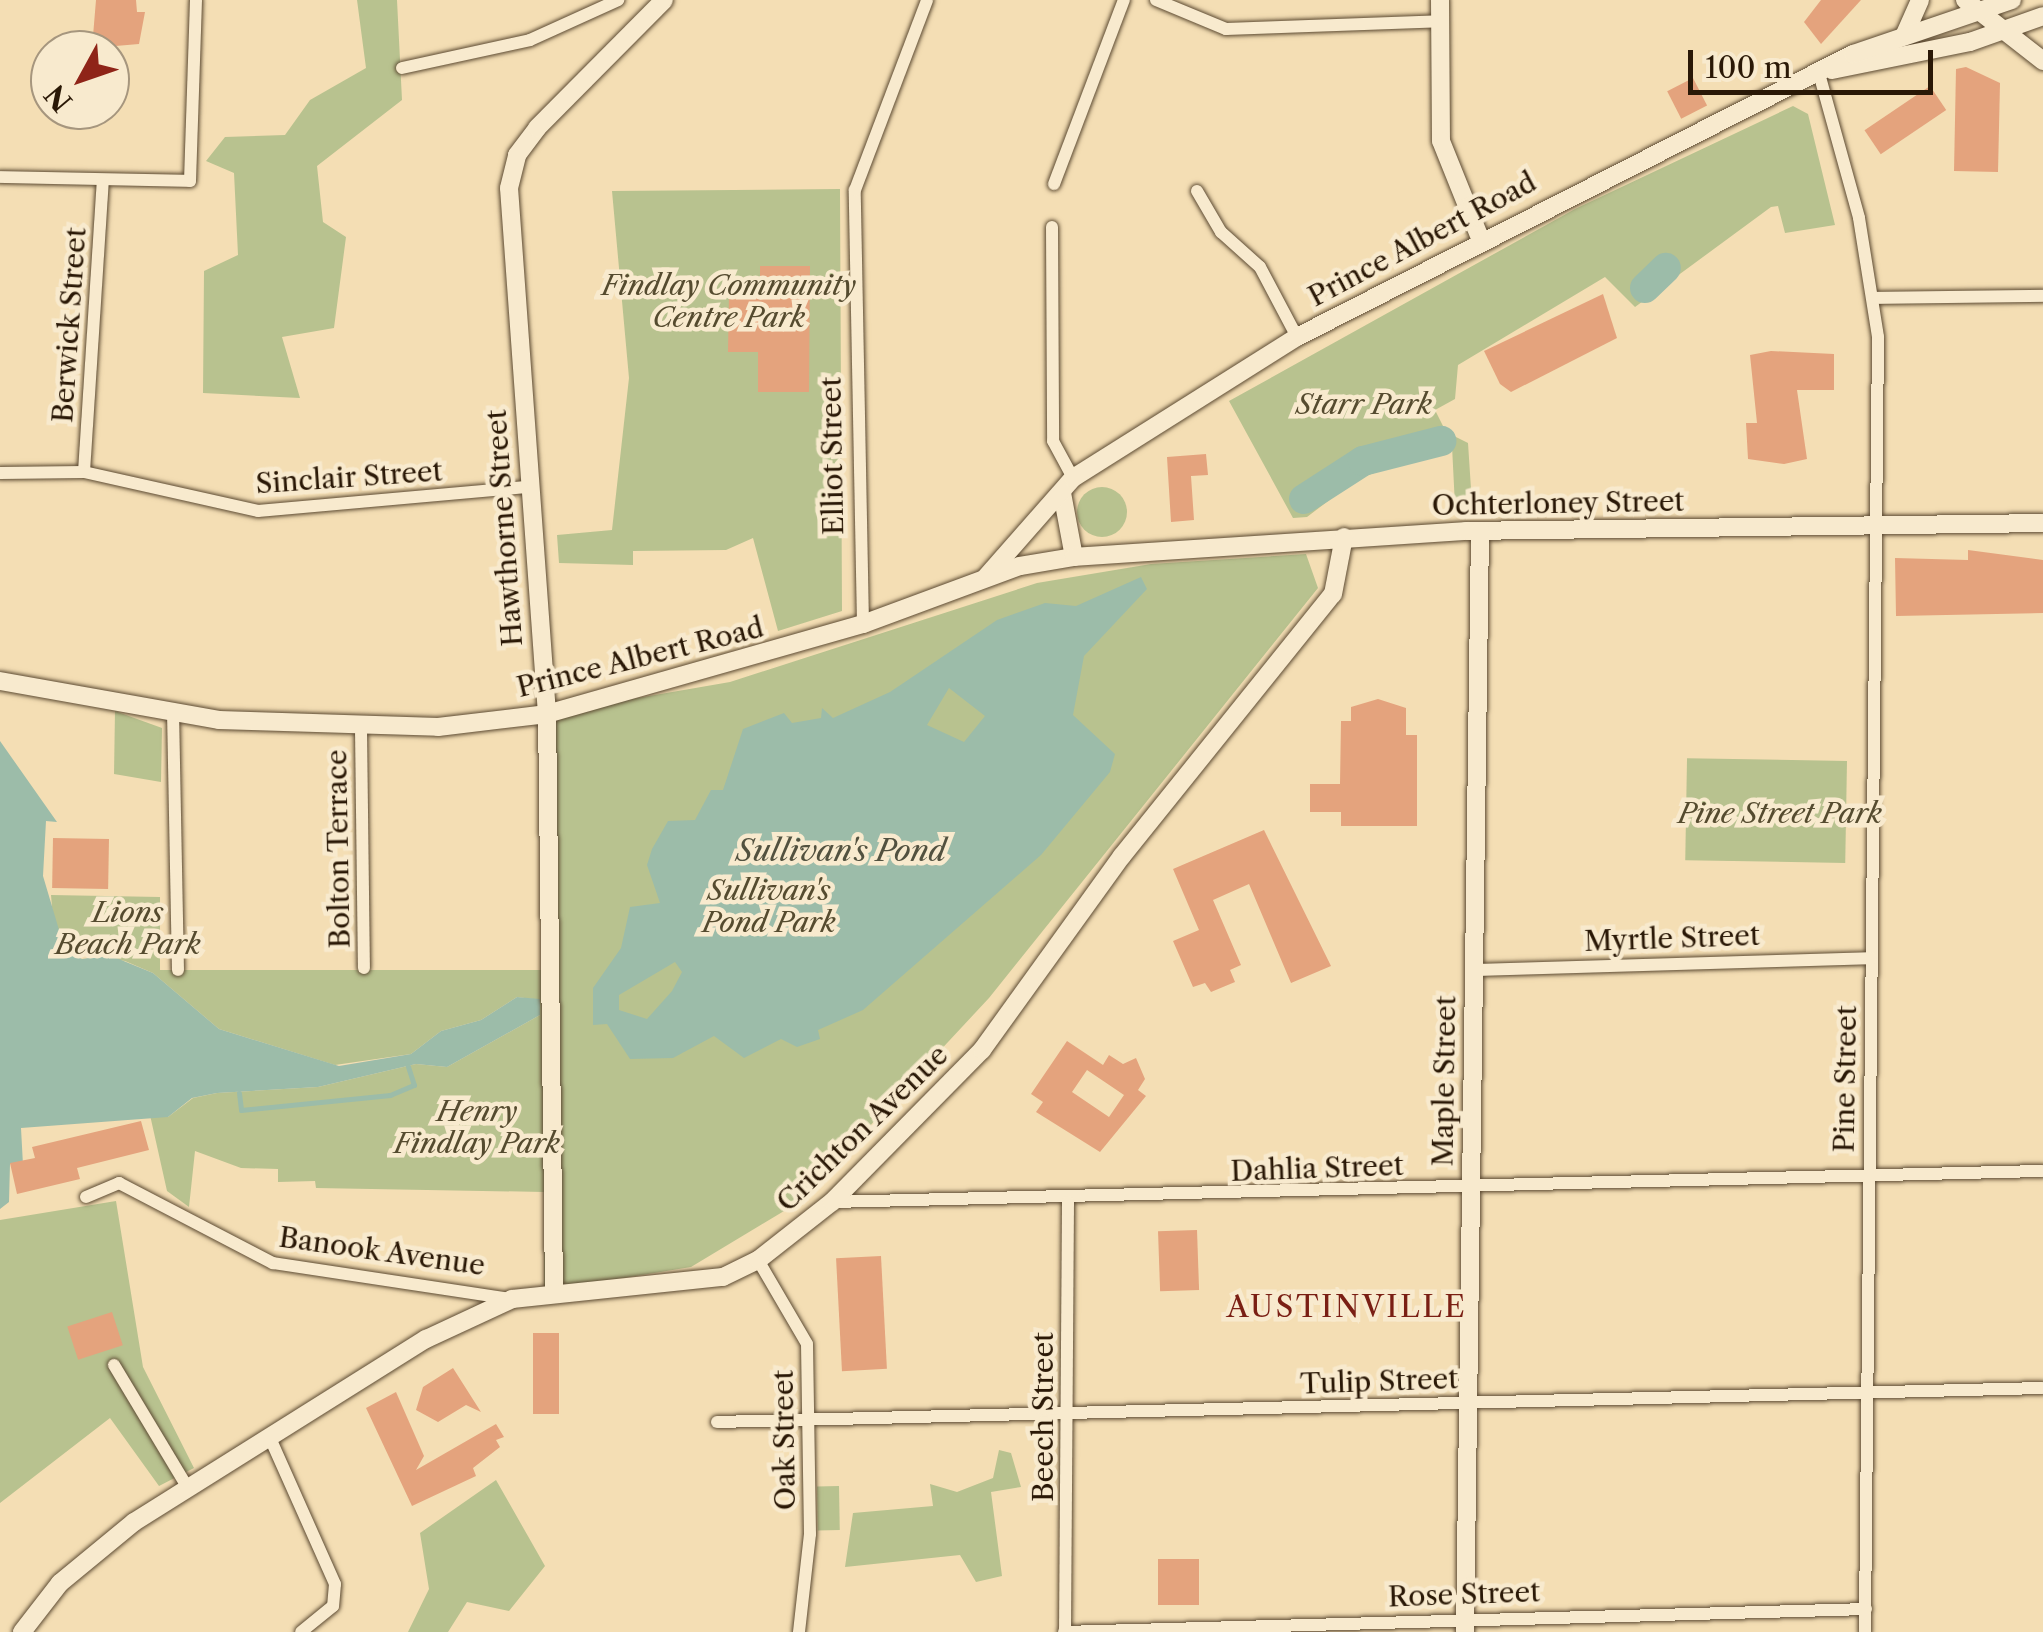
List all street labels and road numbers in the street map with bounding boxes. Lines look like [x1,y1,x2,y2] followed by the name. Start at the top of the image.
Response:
[1302,164,1542,314] street label: Prince Albert Road
[45,226,93,424] street label: Berwick Street
[814,377,850,535] street label: Elliot Street
[479,408,529,648] street label: Hawthorne Street
[254,454,444,500] street label: Sinclair Street
[1431,484,1685,522] street label: Ochterloney Street
[513,610,767,704] street label: Prince Albert Road
[319,749,357,949] street label: Bolton Terrace
[1584,918,1760,958] street label: Myrtle Street
[1426,995,1462,1167] street label: Maple Street
[1827,1005,1863,1153] street label: Pine Street
[769,1038,955,1218] street label: Crichton Avenue
[1230,1148,1404,1188] street label: Dahlia Street
[276,1220,488,1282] street label: Banook Avenue
[1026,1332,1060,1502] street label: Beech Street
[1299,1361,1459,1401] street label: Tulip Street
[766,1369,802,1511] street label: Oak Street
[1387,1575,1541,1613] street label: Rose Street

